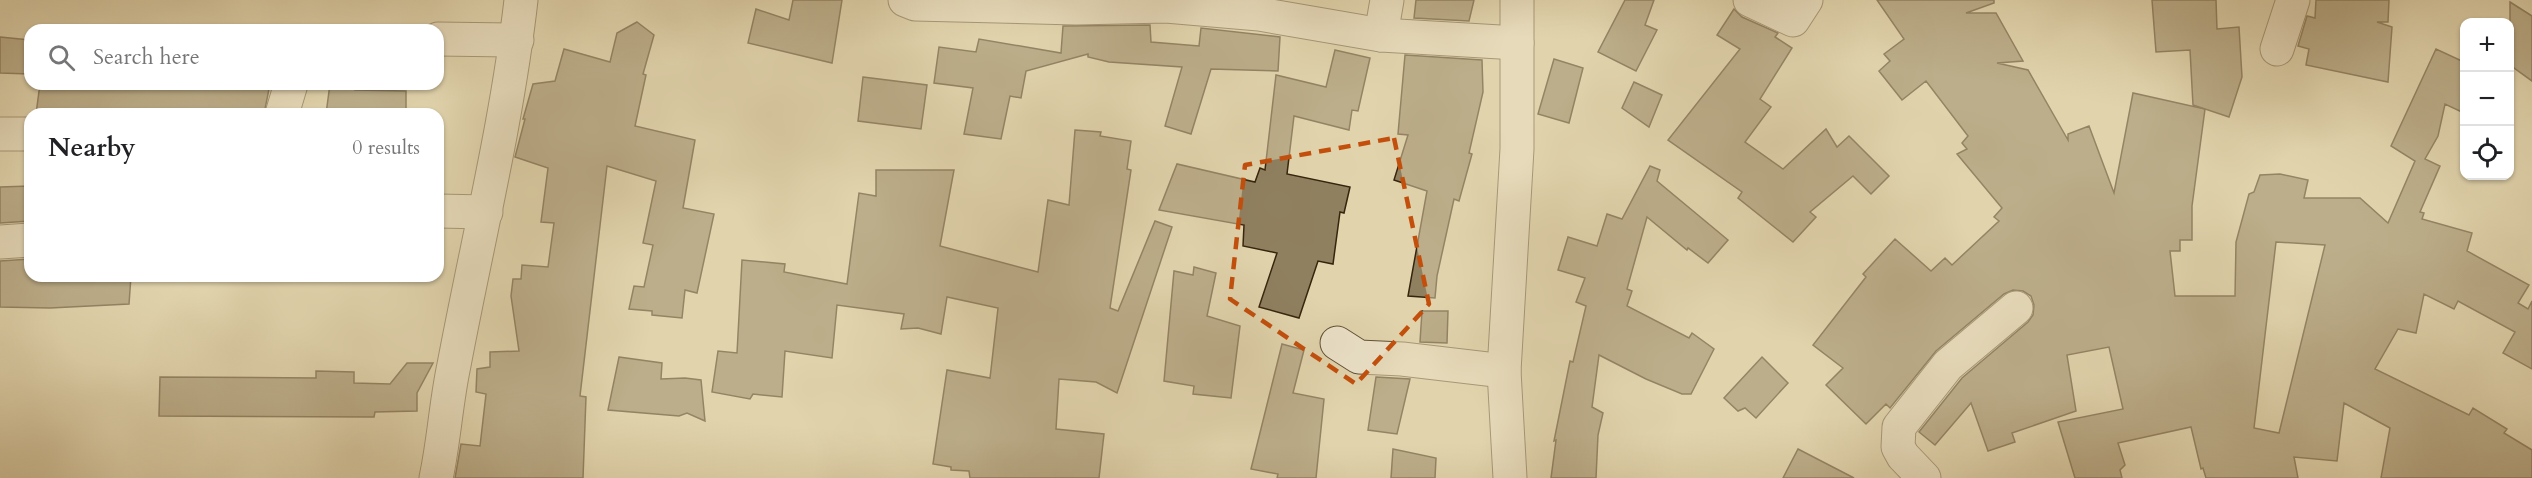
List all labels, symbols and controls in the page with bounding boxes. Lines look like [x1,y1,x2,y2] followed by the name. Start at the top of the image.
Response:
[2460,18,2514,180] map controls
[2460,18,2514,72] button: +
[24,24,444,90] search box
[45,41,78,74] icon: search
[93,42,200,72] text: Search here
[2460,72,2514,126] button: −
[2460,126,2514,180] button: locate
[48,130,136,165] text: Nearby
[352,134,420,161] text: 0 results

